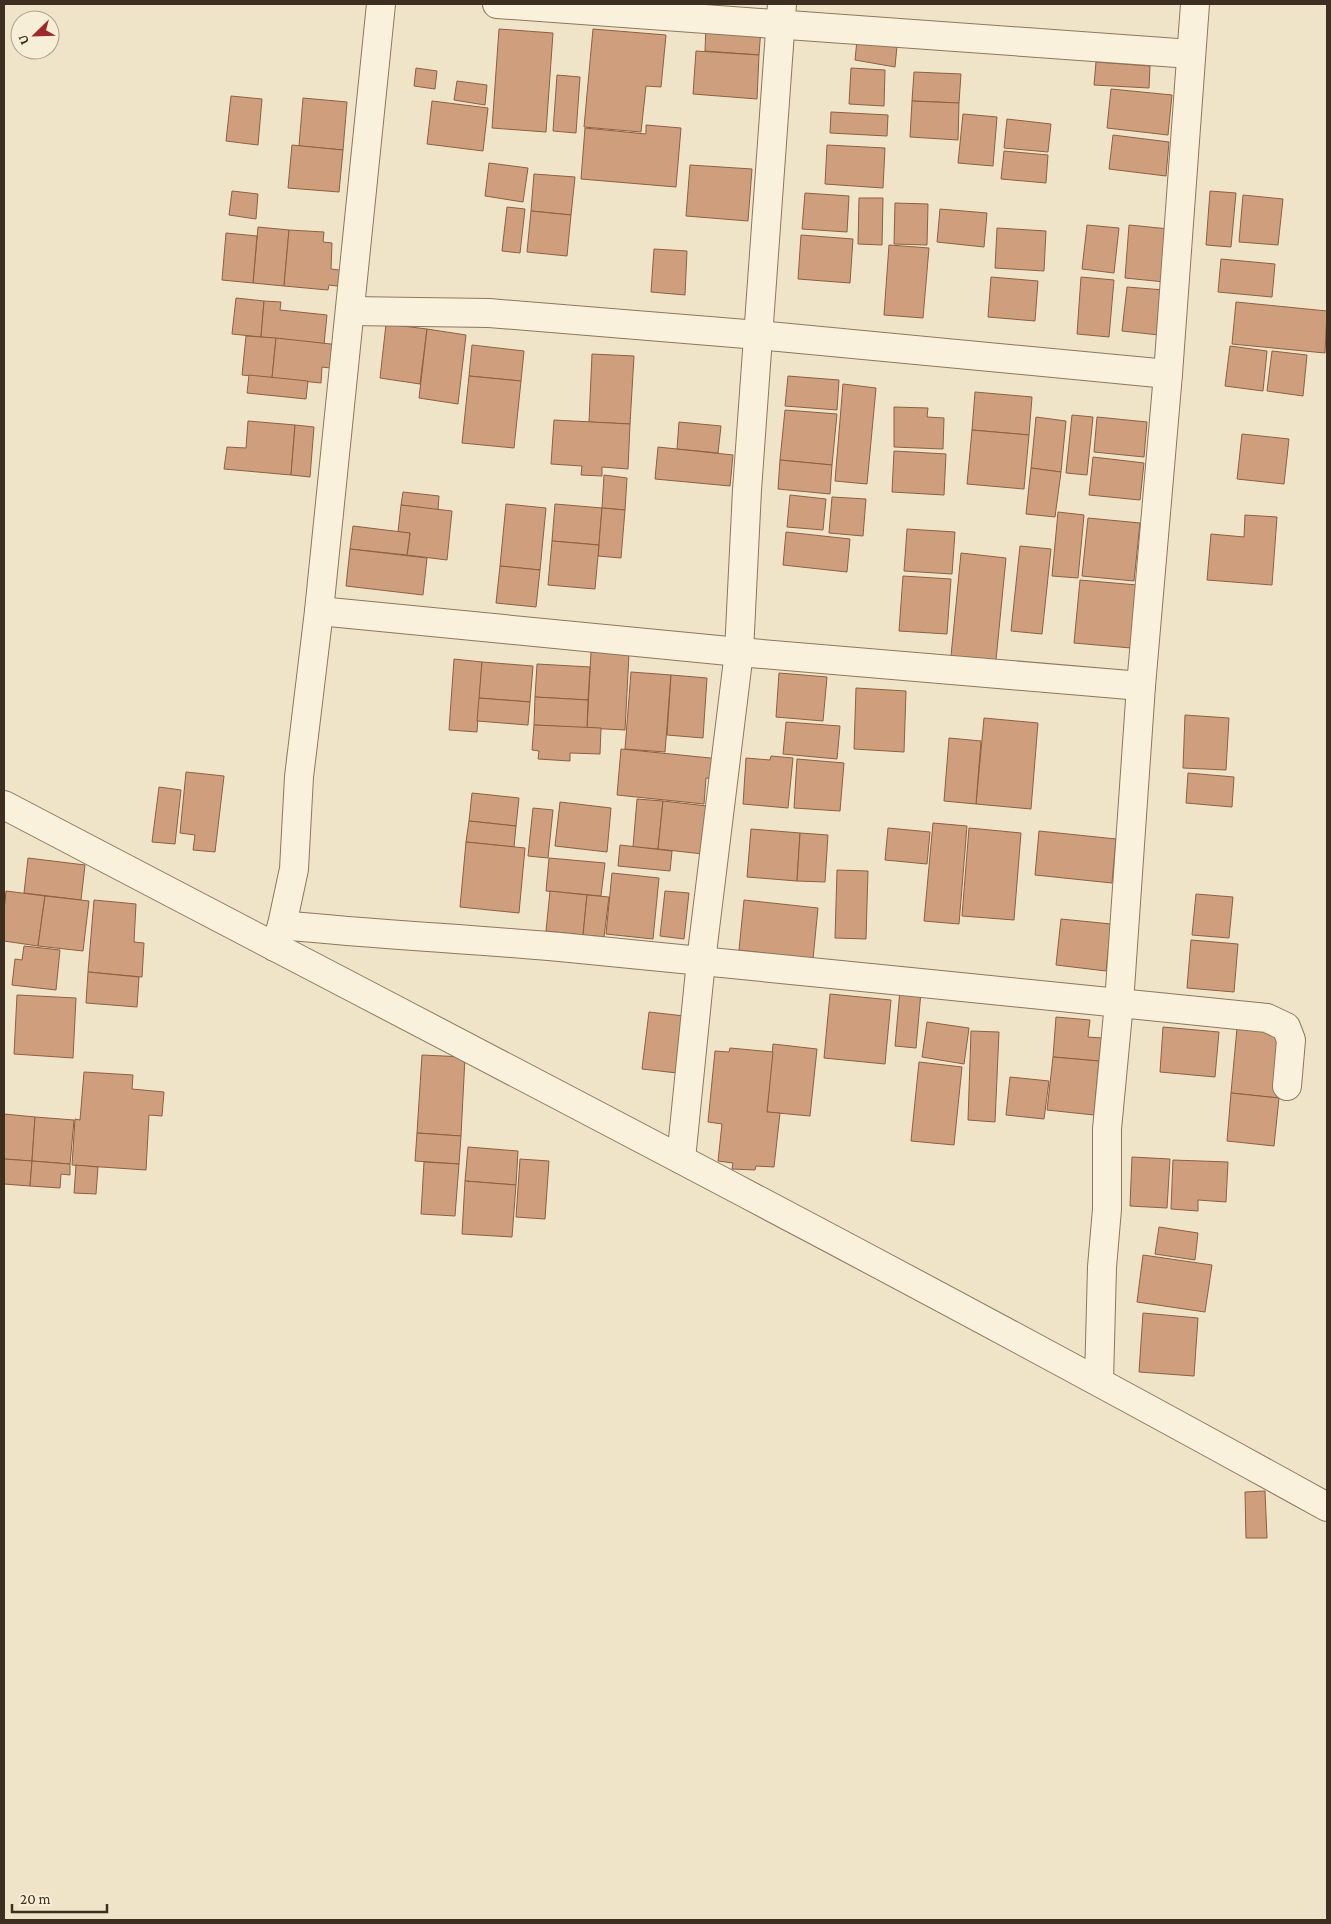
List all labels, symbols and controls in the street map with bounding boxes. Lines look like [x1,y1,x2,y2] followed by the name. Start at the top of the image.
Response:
[10,10,60,60] north arrow
[14,32,32,48] text: U
[12,1882,108,1914] scale bar
[20,1891,51,1907] text: 20 m

